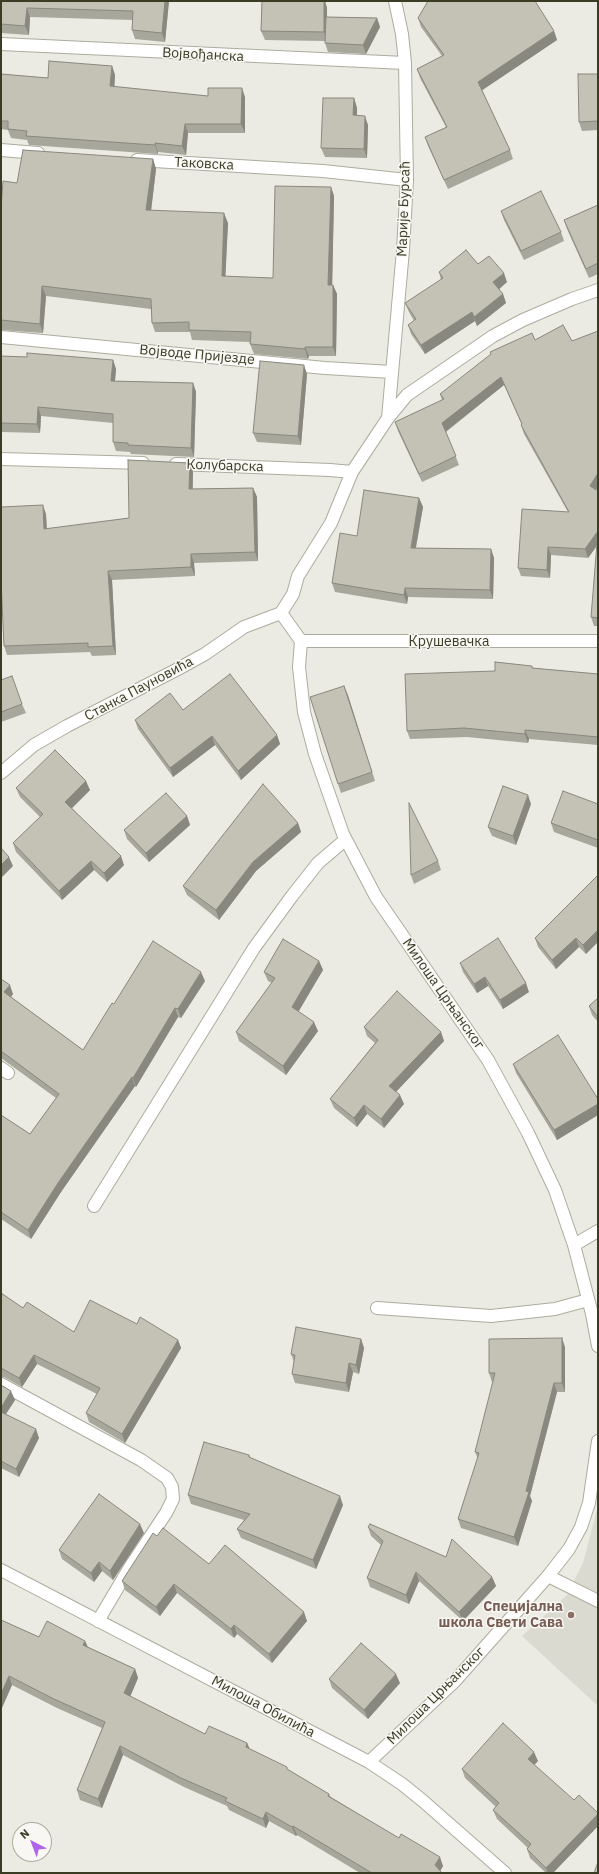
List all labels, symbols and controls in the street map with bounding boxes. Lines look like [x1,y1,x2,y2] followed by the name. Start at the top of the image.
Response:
[162,44,244,66] street label: Војвођанска
[174,154,234,174] street label: Таковска
[394,161,414,257] street label: Марије Бурсаћ
[139,342,255,368] street label: Војводе Пријезде
[186,456,264,476] street label: Колубарска
[409,634,489,650] street label: Крушевачка
[82,653,196,725] street label: Станка Пауновића
[398,935,488,1053] street label: Милоша Црњанског
[439,1599,563,1632] place label: Специјална школа Свети Сава
[566,1610,576,1620] marker: Специјална школа Свети Сава
[384,1644,488,1748] street label: Милоша Црњанског
[208,1673,318,1741] street label: Милоша Обилића
[12,1822,52,1862] north arrow
[17,1826,32,1842] text: N

